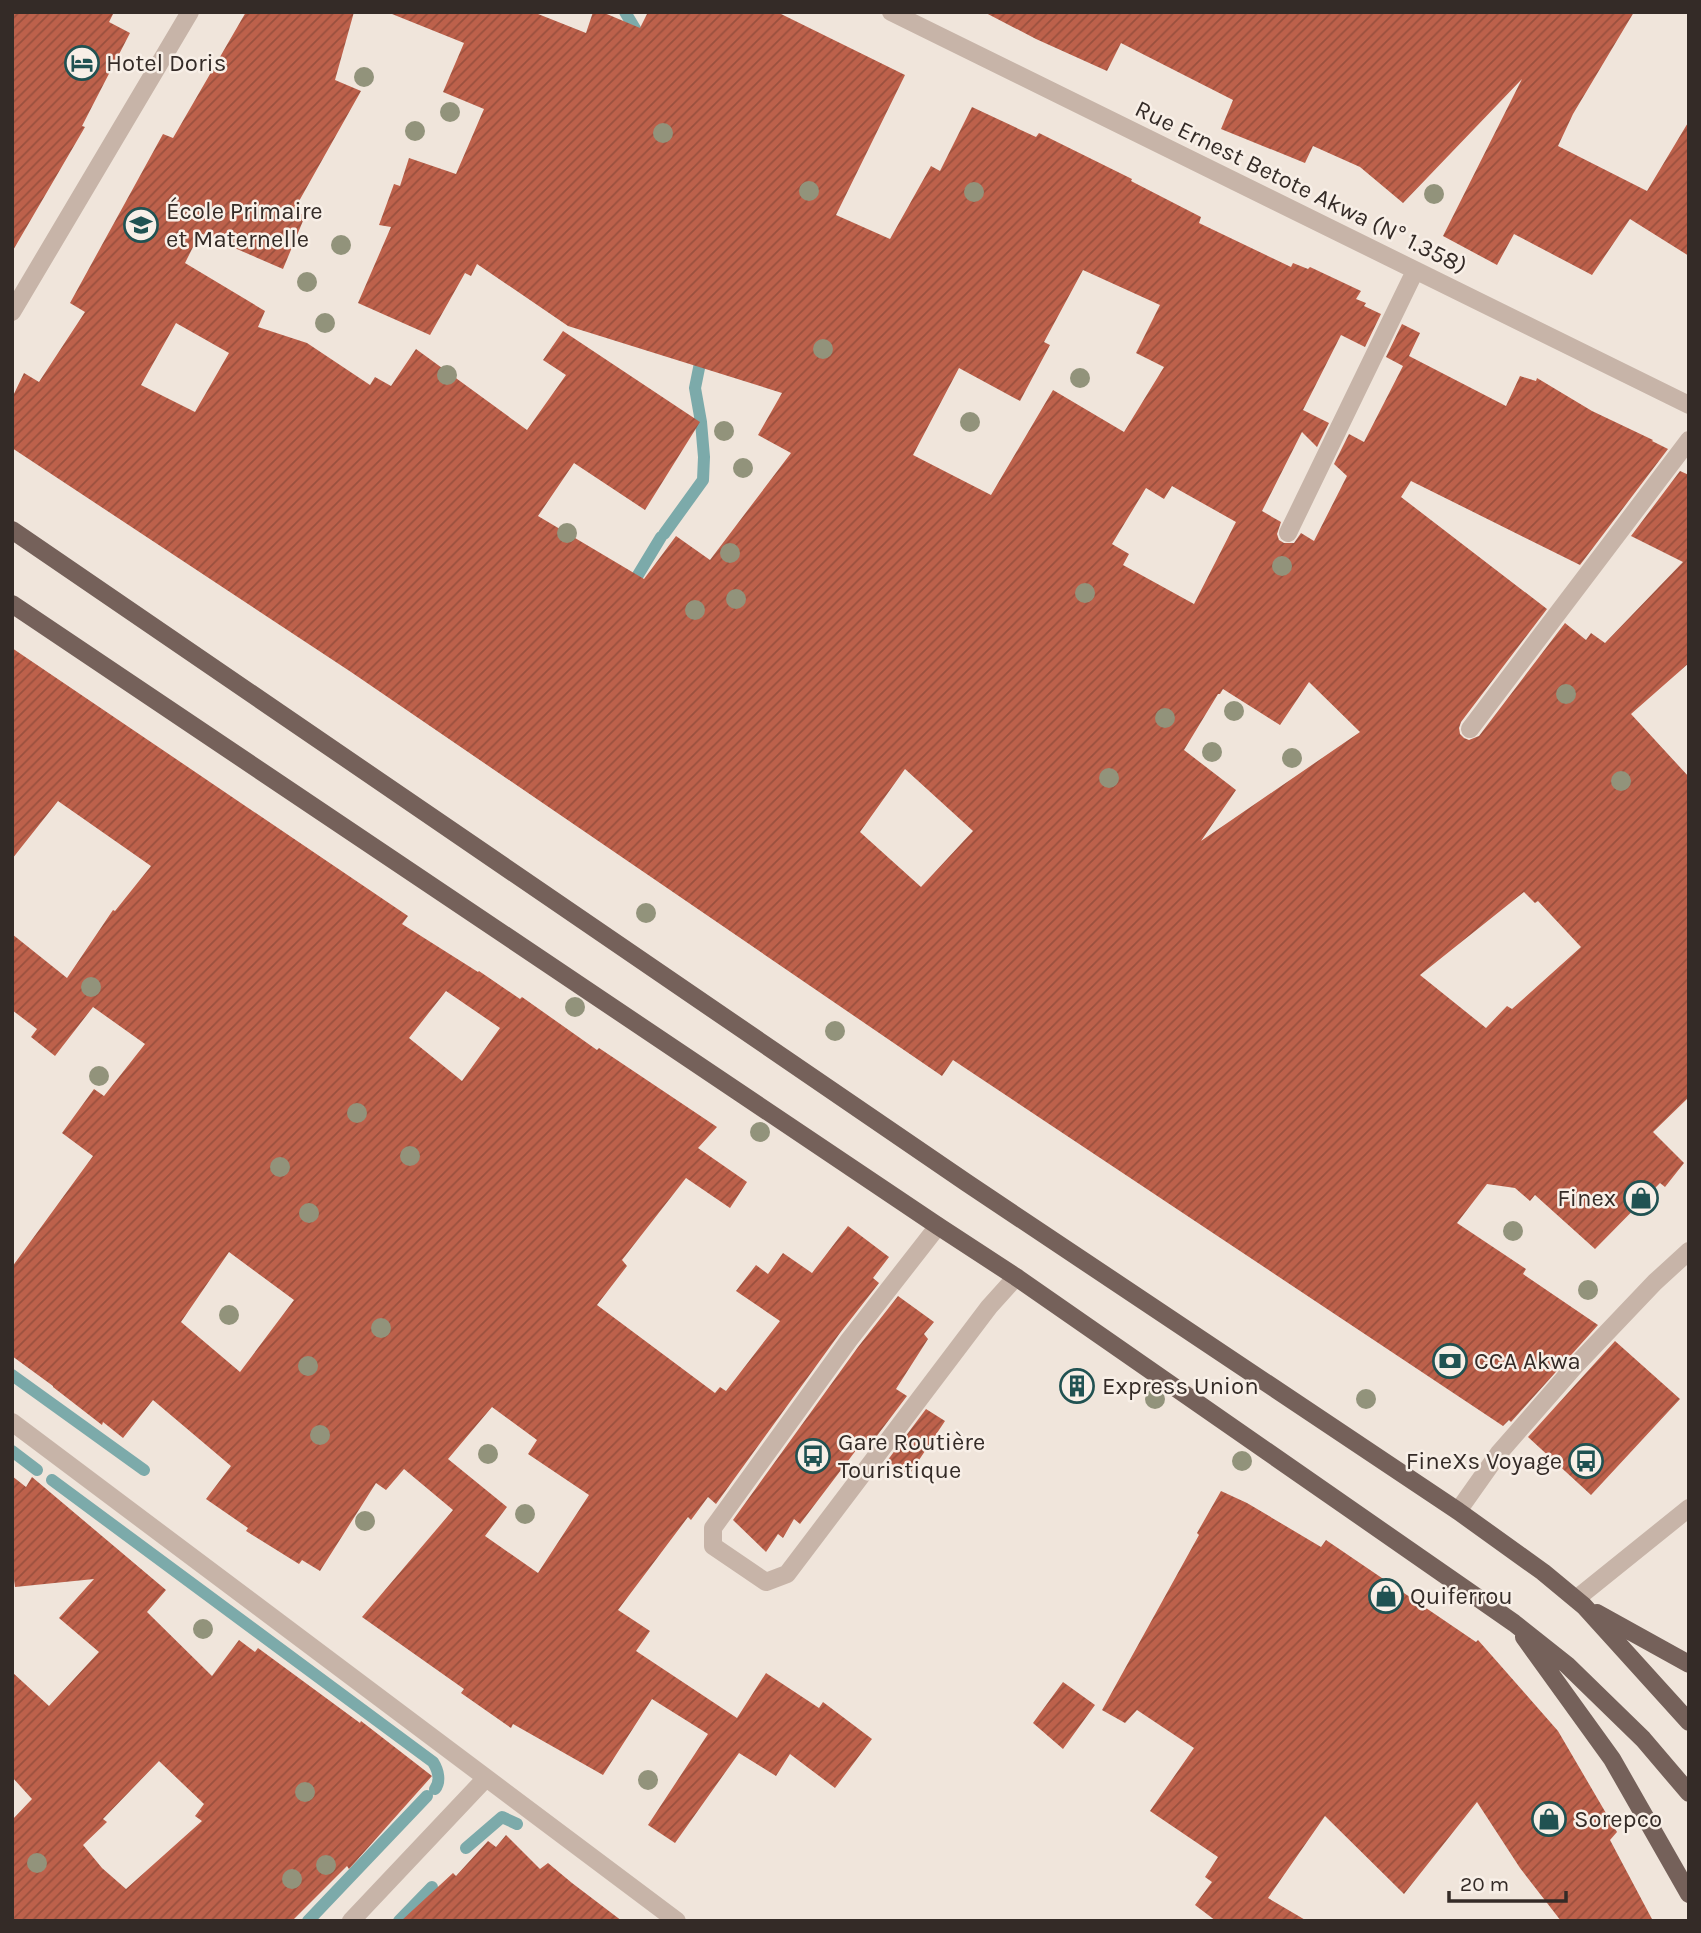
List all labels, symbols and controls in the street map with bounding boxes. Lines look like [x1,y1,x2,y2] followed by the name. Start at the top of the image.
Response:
[63,44,101,82] hotel icon: Hotel Doris
[106,49,226,77] place label: Hotel Doris
[1131,94,1471,280] street label: Rue Ernest Betote Akwa (N° 1.358)
[166,196,323,253] place label: École Primaire et Maternelle
[122,206,160,244] school or university icon: École Primaire et Maternelle
[1622,1179,1660,1217] shop icon: Finex
[1557,1184,1616,1212] place label: Finex
[1431,1342,1469,1380] bank icon: CCA Akwa
[1474,1347,1581,1375] place label: CCA Akwa
[1058,1367,1096,1405] building icon: Express Union
[1102,1372,1259,1400] place label: Express Union
[838,1428,985,1484] place label: Gare Routière Touristique
[794,1437,832,1475] bus stop icon: Gare Routière Touristique
[1567,1442,1605,1480] bus stop icon: FineXs Voyage
[1406,1447,1562,1475] place label: FineXs Voyage
[1367,1577,1405,1615] shop icon: Quiferrou
[1410,1582,1513,1610] place label: Quiferrou
[1530,1800,1568,1838] shop icon: Sorepco
[1574,1805,1662,1833] place label: Sorepco
[1449,1860,1566,1904] scale bar
[1460,1872,1509,1896] text: 20 m

